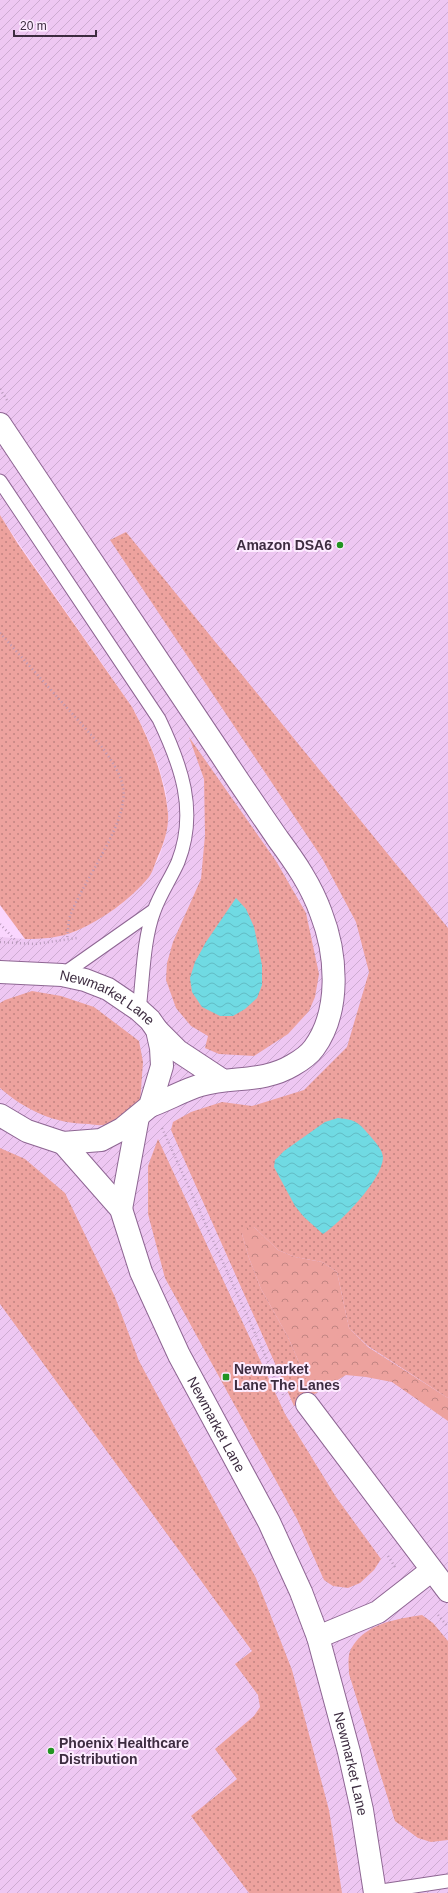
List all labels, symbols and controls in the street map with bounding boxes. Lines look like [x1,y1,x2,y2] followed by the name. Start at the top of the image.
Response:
[14,12,96,38] scale bar
[20,19,47,33] text: 20 m
[236,537,332,553] place label: Amazon DSA6
[335,540,345,550] marker: Amazon DSA6
[58,967,158,1028] street label: Newmarket Lane
[234,1361,340,1393] place label: Newmarket Lane The Lanes
[221,1372,231,1382] marker: Newmarket Lane The Lanes
[184,1374,249,1475] street label: Newmarket Lane
[331,1710,371,1817] street label: Newmarket Lane
[59,1735,189,1767] place label: Phoenix Healthcare Distribution
[46,1746,56,1756] marker: Phoenix Healthcare Distribution

